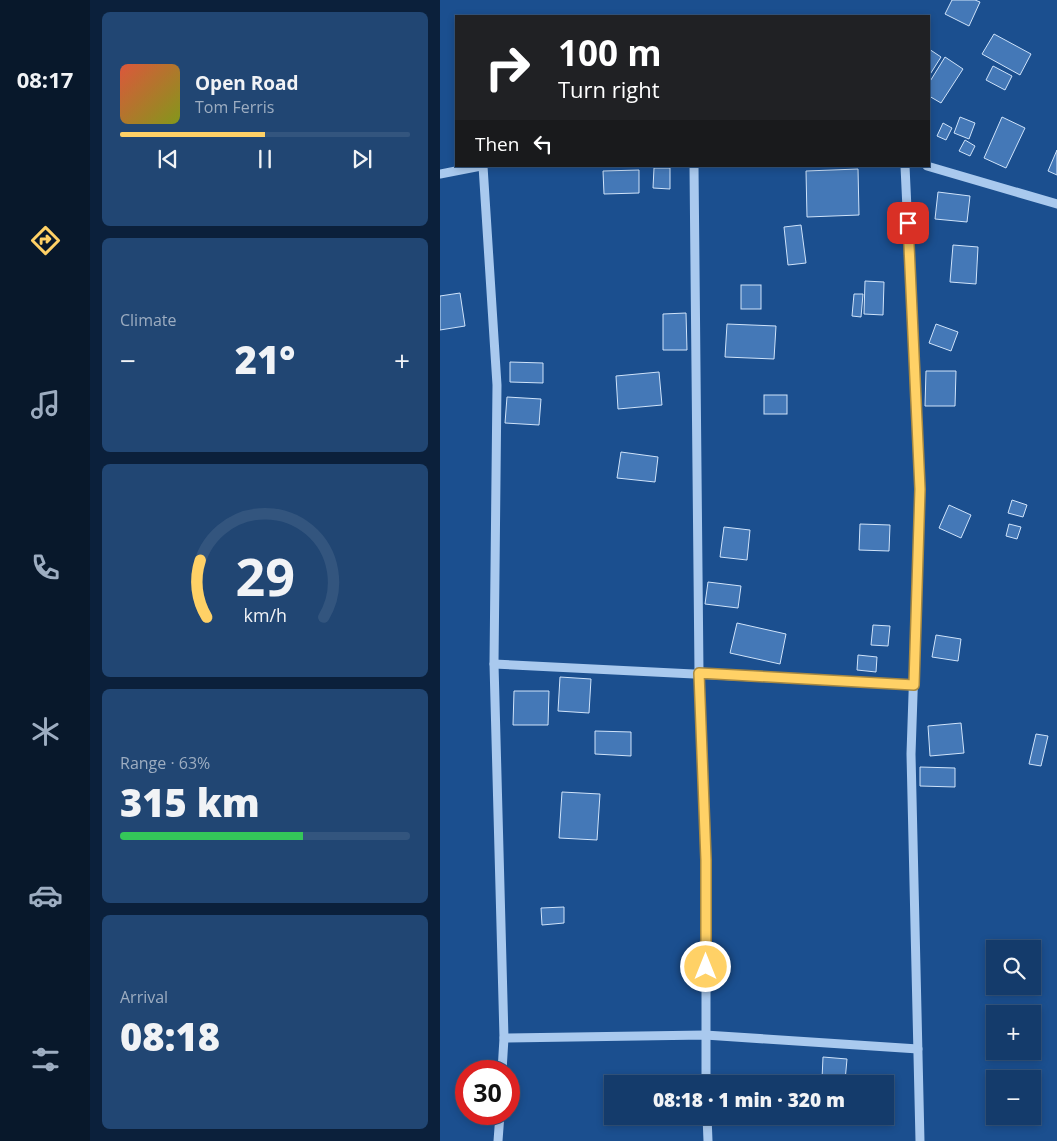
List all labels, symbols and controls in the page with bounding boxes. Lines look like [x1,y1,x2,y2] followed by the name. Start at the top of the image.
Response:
[558,29,662,76] text: 100 m
[475,35,540,100] icon: right
[17,64,73,94] text: 08:17
[195,70,299,96] text: Open Road
[558,74,660,104] text: Turn right
[195,96,274,118] text: Tom Ferris
[529,130,557,158] icon: left
[475,131,519,157] text: Then
[154,145,182,173] icon: previous
[251,145,279,173] icon: pause
[348,145,376,173] icon: next
[887,202,929,244] pin
[894,209,922,237] icon: arrive
[28,223,63,258] icon: directions
[120,309,177,331] text: Climate
[235,333,295,385] text: 21°
[120,341,136,379] text: −
[394,341,410,379] text: +
[28,387,63,422] icon: music
[235,540,295,611] text: 29
[28,550,63,585] icon: phone
[243,603,287,627] text: km/h
[28,714,63,749] icon: climate
[120,752,210,774] text: Range · 63%
[120,776,260,828] text: 315 km
[28,878,63,913] icon: car
[679,940,731,992] position arrow
[986,940,1041,1125] map controls
[986,940,1041,995] button: search
[120,986,168,1008] text: Arrival
[986,1005,1041,1060] button: +
[120,1010,220,1062] text: 08:18
[28,1042,63,1077] icon: filters
[455,1060,520,1125] speed limit sign: 30
[986,1070,1041,1125] button: −
[653,1087,845,1113] text: 08:18 · 1 min · 320 m

